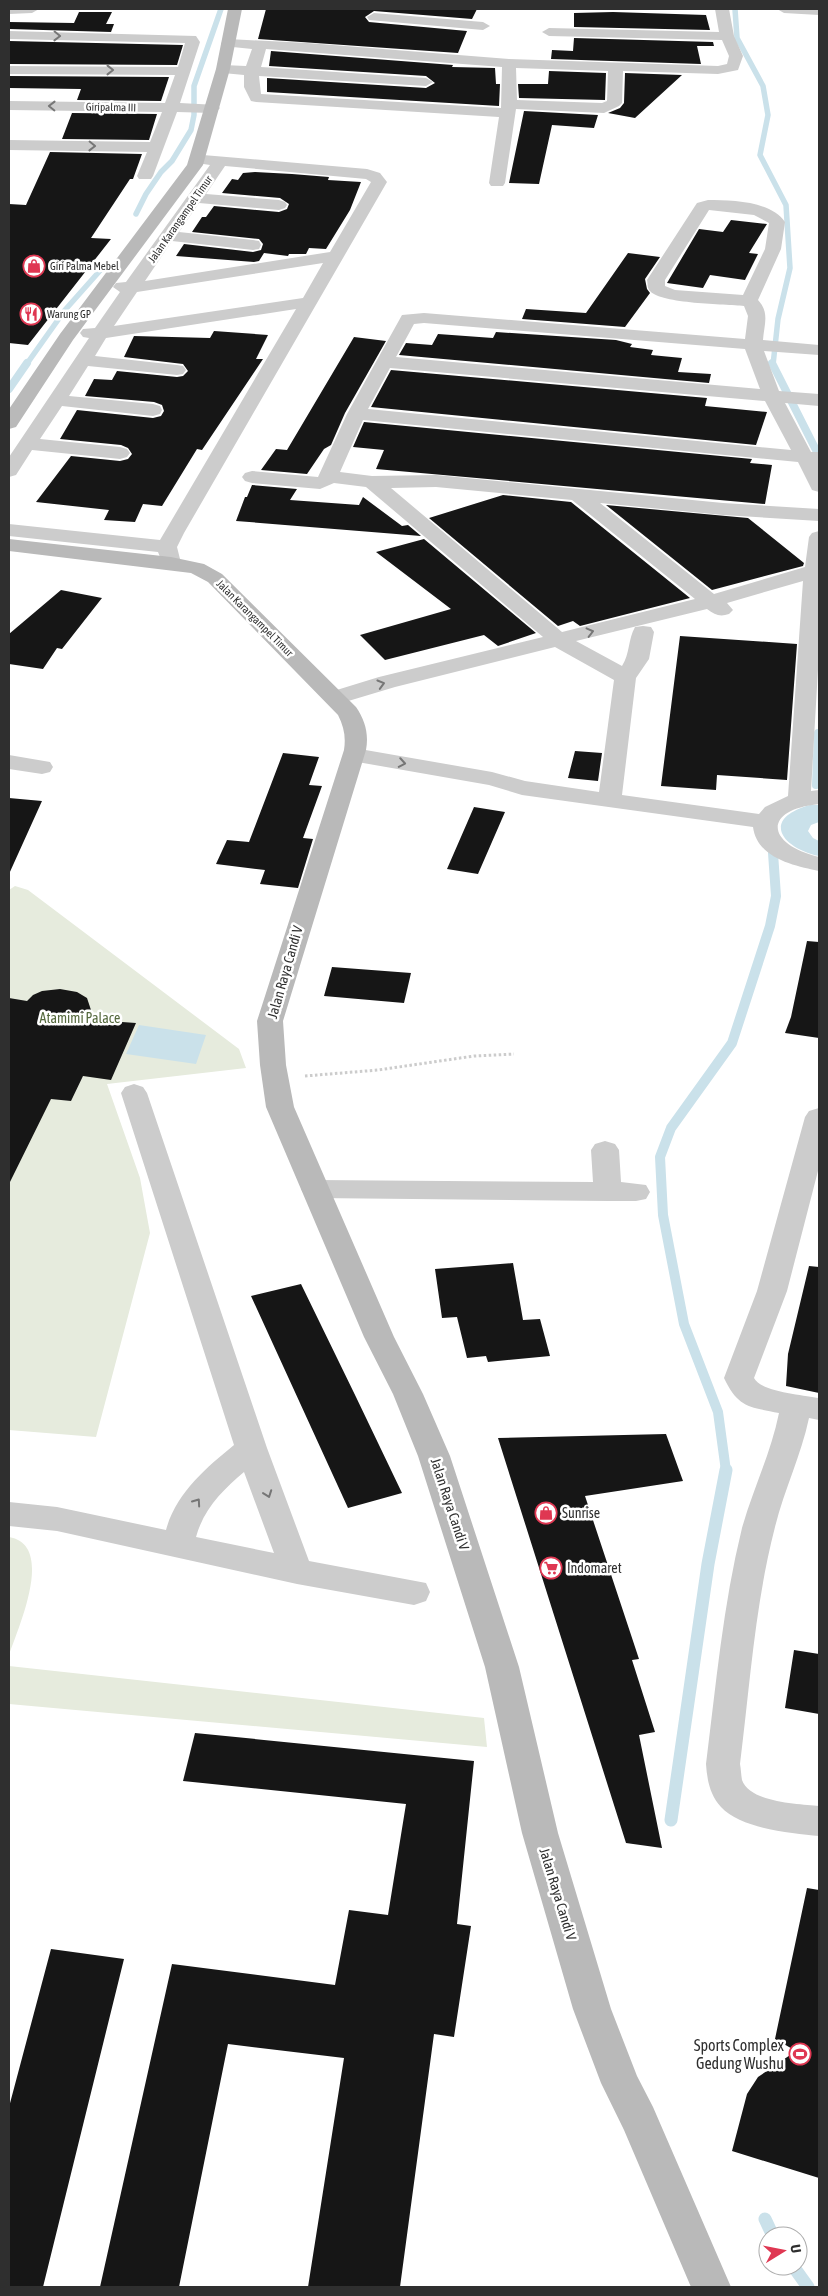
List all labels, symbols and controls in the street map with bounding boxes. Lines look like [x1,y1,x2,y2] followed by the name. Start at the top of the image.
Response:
[54,31,62,41] one-way arrow
[106,65,114,75] one-way arrow
[48,101,56,111] one-way arrow
[86,101,136,113] street label: Giripalma III
[89,141,97,151] one-way arrow
[146,173,215,265] street label: Jalan Karangampel Timur
[22,254,46,278] shop icon: Giri Palma Mebel
[50,260,119,272] place label: Giri Palma Mebel
[19,302,43,326] restaurant icon: Warung GP
[47,308,91,320] place label: Warung GP
[214,577,296,659] street label: Jalan Karangampel Timur
[586,627,594,638] one-way arrow
[377,679,386,690] one-way arrow
[398,758,407,768] one-way arrow
[264,924,306,1020] street label: Jalan Raya Candi V
[40,1010,120,1026] park label: Atamimi Palace
[428,1456,472,1552] street label: Jalan Raya Candi V
[262,1489,272,1498] one-way arrow
[191,1498,200,1508] one-way arrow
[534,1501,558,1525] shop icon: Sunrise
[562,1505,600,1521] place label: Sunrise
[539,1556,563,1580] supermarket icon: Indomaret
[567,1560,622,1576] place label: Indomaret
[536,1846,580,1942] street label: Jalan Raya Candi V
[694,2036,785,2073] place label: Sports Complex Gedung Wushu
[788,2042,812,2066] sports icon: Sports Complex Gedung Wushu
[758,2226,808,2276] north arrow
[787,2243,804,2254] text: U

